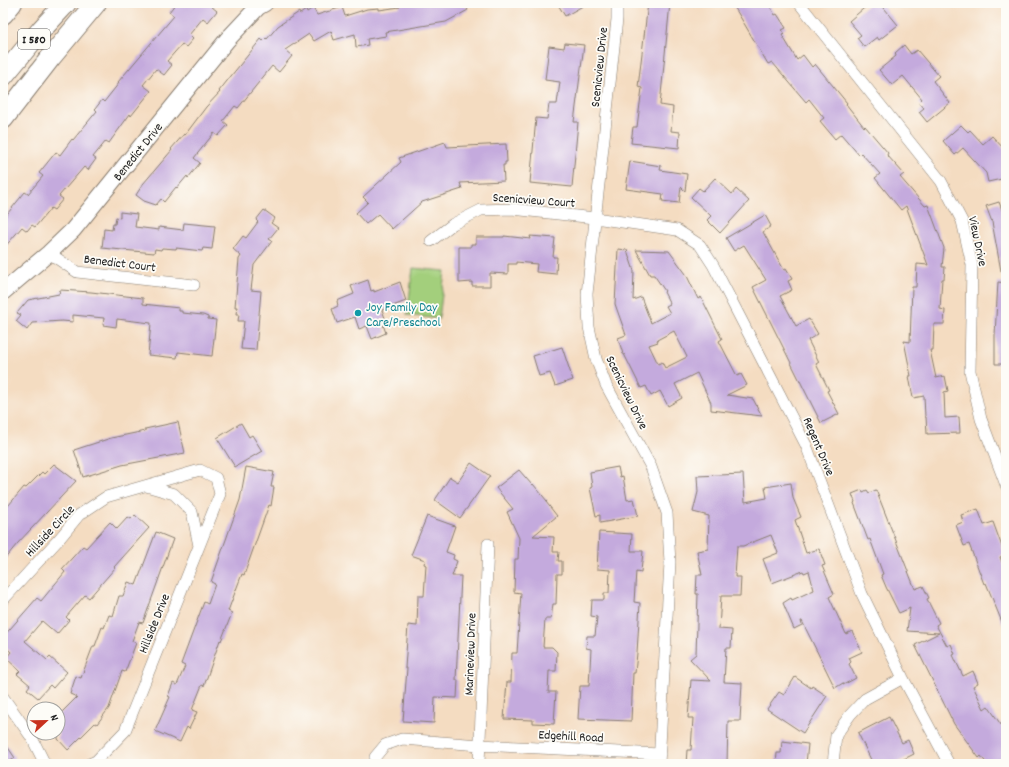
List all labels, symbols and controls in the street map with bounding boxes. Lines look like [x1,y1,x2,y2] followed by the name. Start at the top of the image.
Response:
[587,26,614,108] street label: Scenicview Drive
[18,29,50,49] road number: I 580
[109,119,169,186] street label: Benedict Drive
[492,189,576,214] street label: Scenicview Court
[962,215,991,269] street label: View Drive
[83,251,157,278] street label: Benedict Court
[366,299,441,333] place label: Joy Family Day Care/Preschool
[353,308,363,318] marker: Joy Family Day Care/Preschool
[600,353,652,434] street label: Scenicview Drive
[797,415,839,480] street label: Regent Drive
[22,501,80,562] street label: Hillside Circle
[135,591,176,657] street label: Hillside Drive
[461,612,482,696] street label: Marineview Drive
[26,701,66,741] north arrow
[45,712,62,724] text: N
[538,726,604,749] street label: Edgehill Road

